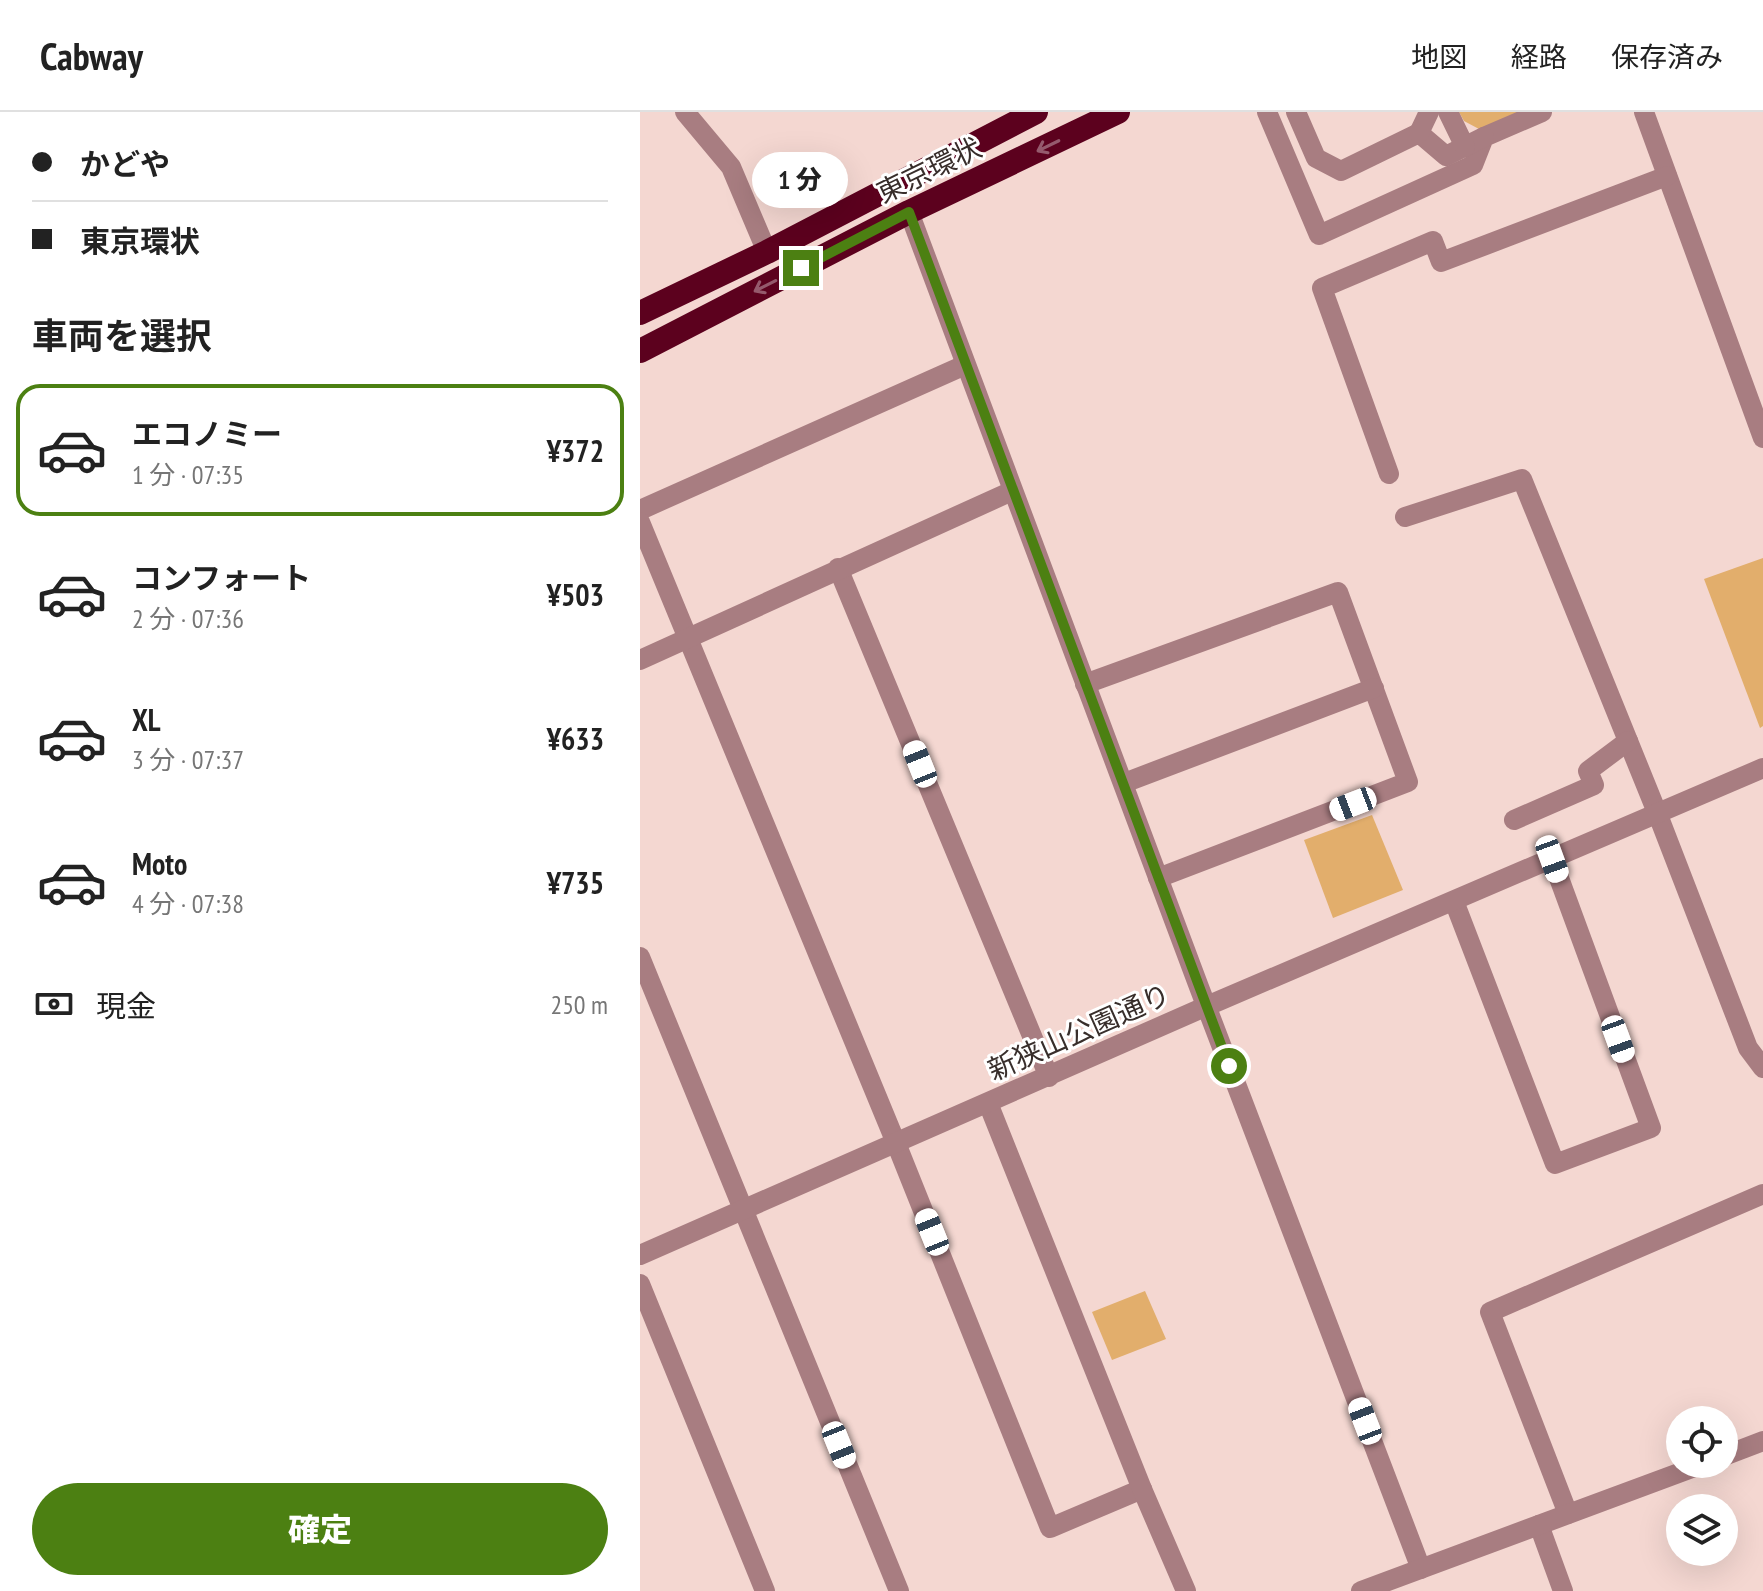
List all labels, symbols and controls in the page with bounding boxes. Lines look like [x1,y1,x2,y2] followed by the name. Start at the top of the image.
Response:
[40,31,143,80] text: Cabway
[1411,38,1467,75] text: 地図
[1511,38,1567,75] text: 経路
[1611,38,1723,75] text: 保存済み
[870,128,987,211] street label: 東京環状
[1036,139,1060,154] one-way arrow
[80,144,170,183] text: かどや
[753,152,849,208] callout: 1 分
[778,163,822,196] text: 1 分
[80,221,200,260] text: 東京環状
[783,250,819,286] route end
[753,279,777,295] one-way arrow
[32,312,212,359] text: 車両を選択
[36,414,108,486] icon: car
[132,414,282,453] text: エコノミー
[547,431,604,470] text: ¥372
[132,458,244,491] text: 1 分 · 07:35
[36,558,108,630] icon: car
[132,558,311,597] text: コンフォート
[547,575,604,614] text: ¥503
[132,602,244,635] text: 2 分 · 07:36
[132,700,161,739] text: XL
[36,702,108,774] icon: car
[547,719,604,758] text: ¥633
[900,737,940,791] car
[132,743,244,776] text: 3 分 · 07:37
[1326,784,1380,824] car
[1533,832,1571,886] car
[132,844,187,883] text: Moto
[36,846,108,918] icon: car
[547,863,604,902] text: ¥735
[132,887,244,920] text: 4 分 · 07:38
[982,975,1176,1088] street label: 新狭山公園通り
[32,982,76,1026] icon: cash
[96,986,156,1025] text: 現金
[550,988,608,1021] text: 250 m
[1599,1012,1637,1066] car
[1211,1048,1247,1084] route start
[912,1205,952,1259] car
[1345,1394,1385,1448] car
[1666,1406,1738,1566] map controls
[1666,1406,1738,1478] button: locate
[819,1418,859,1472] car
[32,1483,608,1575] button: 確定
[1666,1494,1738,1566] button: layers

